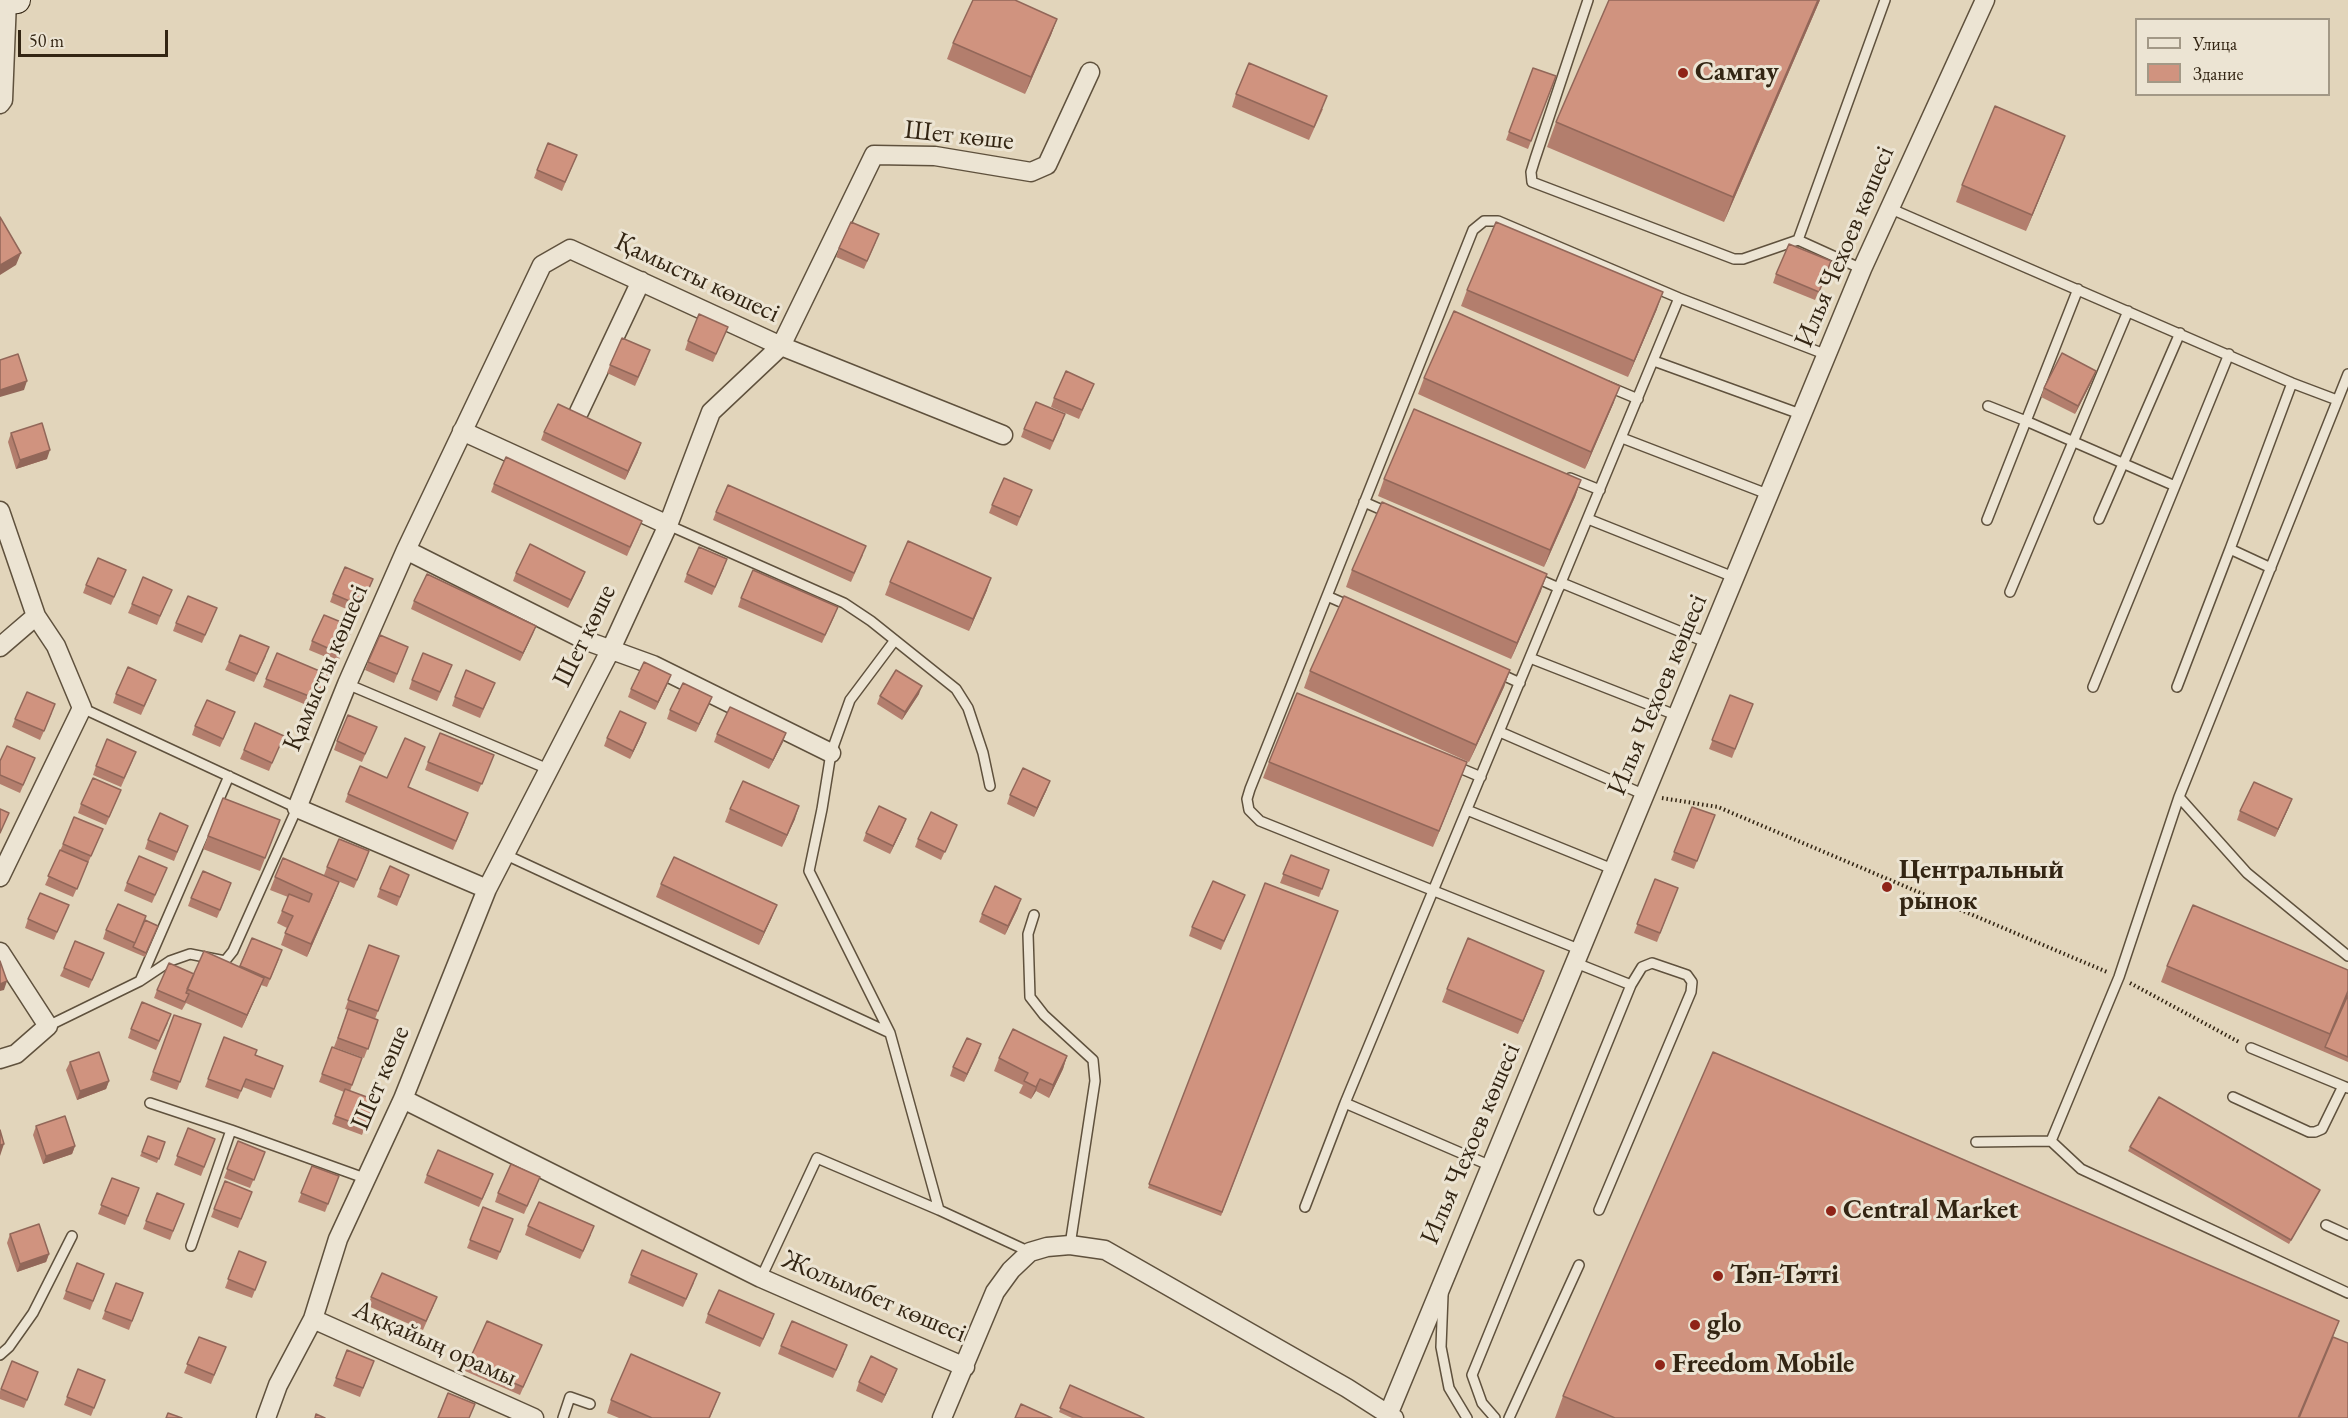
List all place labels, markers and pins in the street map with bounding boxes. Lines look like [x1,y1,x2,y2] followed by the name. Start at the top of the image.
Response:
[1695,57,1779,89] place label: Самгау
[1676,66,1690,80] marker: Самгау
[1899,855,2064,918] place label: Центральный рынок
[1880,880,1894,894] marker: Центральный рынок
[1843,1195,2018,1227] place label: Central Market
[1824,1204,1838,1218] marker: Central Market
[1730,1260,1839,1292] place label: Тәп-Тәтті
[1711,1269,1725,1283] marker: Тәп-Тәтті
[1707,1309,1741,1341] place label: glo
[1688,1318,1702,1332] marker: glo
[1672,1349,1854,1381] place label: Freedom Mobile
[1653,1358,1667,1372] marker: Freedom Mobile

